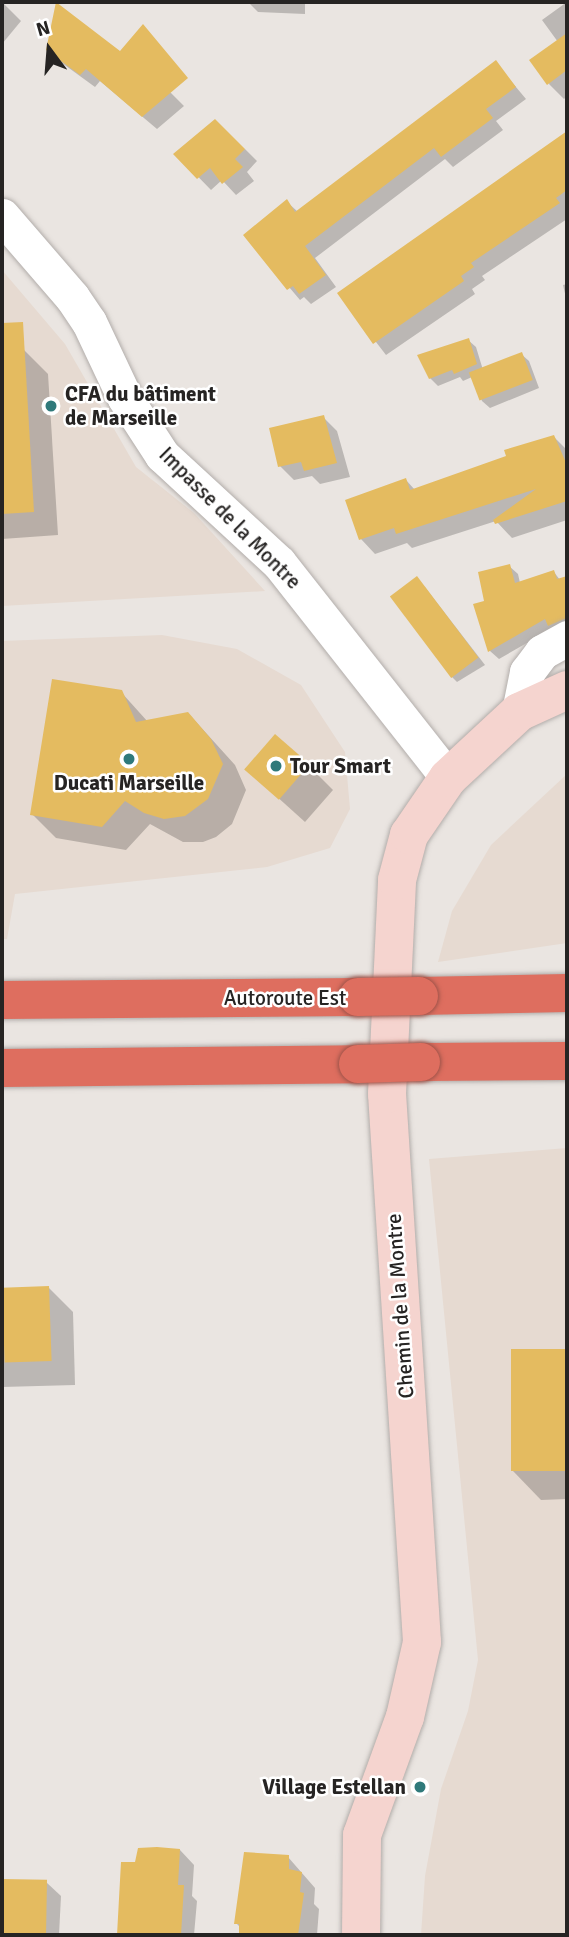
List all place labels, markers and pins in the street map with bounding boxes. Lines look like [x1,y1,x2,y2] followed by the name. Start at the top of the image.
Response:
[65,381,216,431] place label: CFA du bâtiment de Marseille
[43,398,59,414] marker: CFA du bâtiment de Marseille
[121,751,137,767] marker: Ducati Marseille
[290,753,391,779] place label: Tour Smart
[268,758,284,774] marker: Tour Smart
[54,770,204,796] place label: Ducati Marseille
[262,1774,406,1800] place label: Village Estellan
[412,1779,428,1795] marker: Village Estellan

